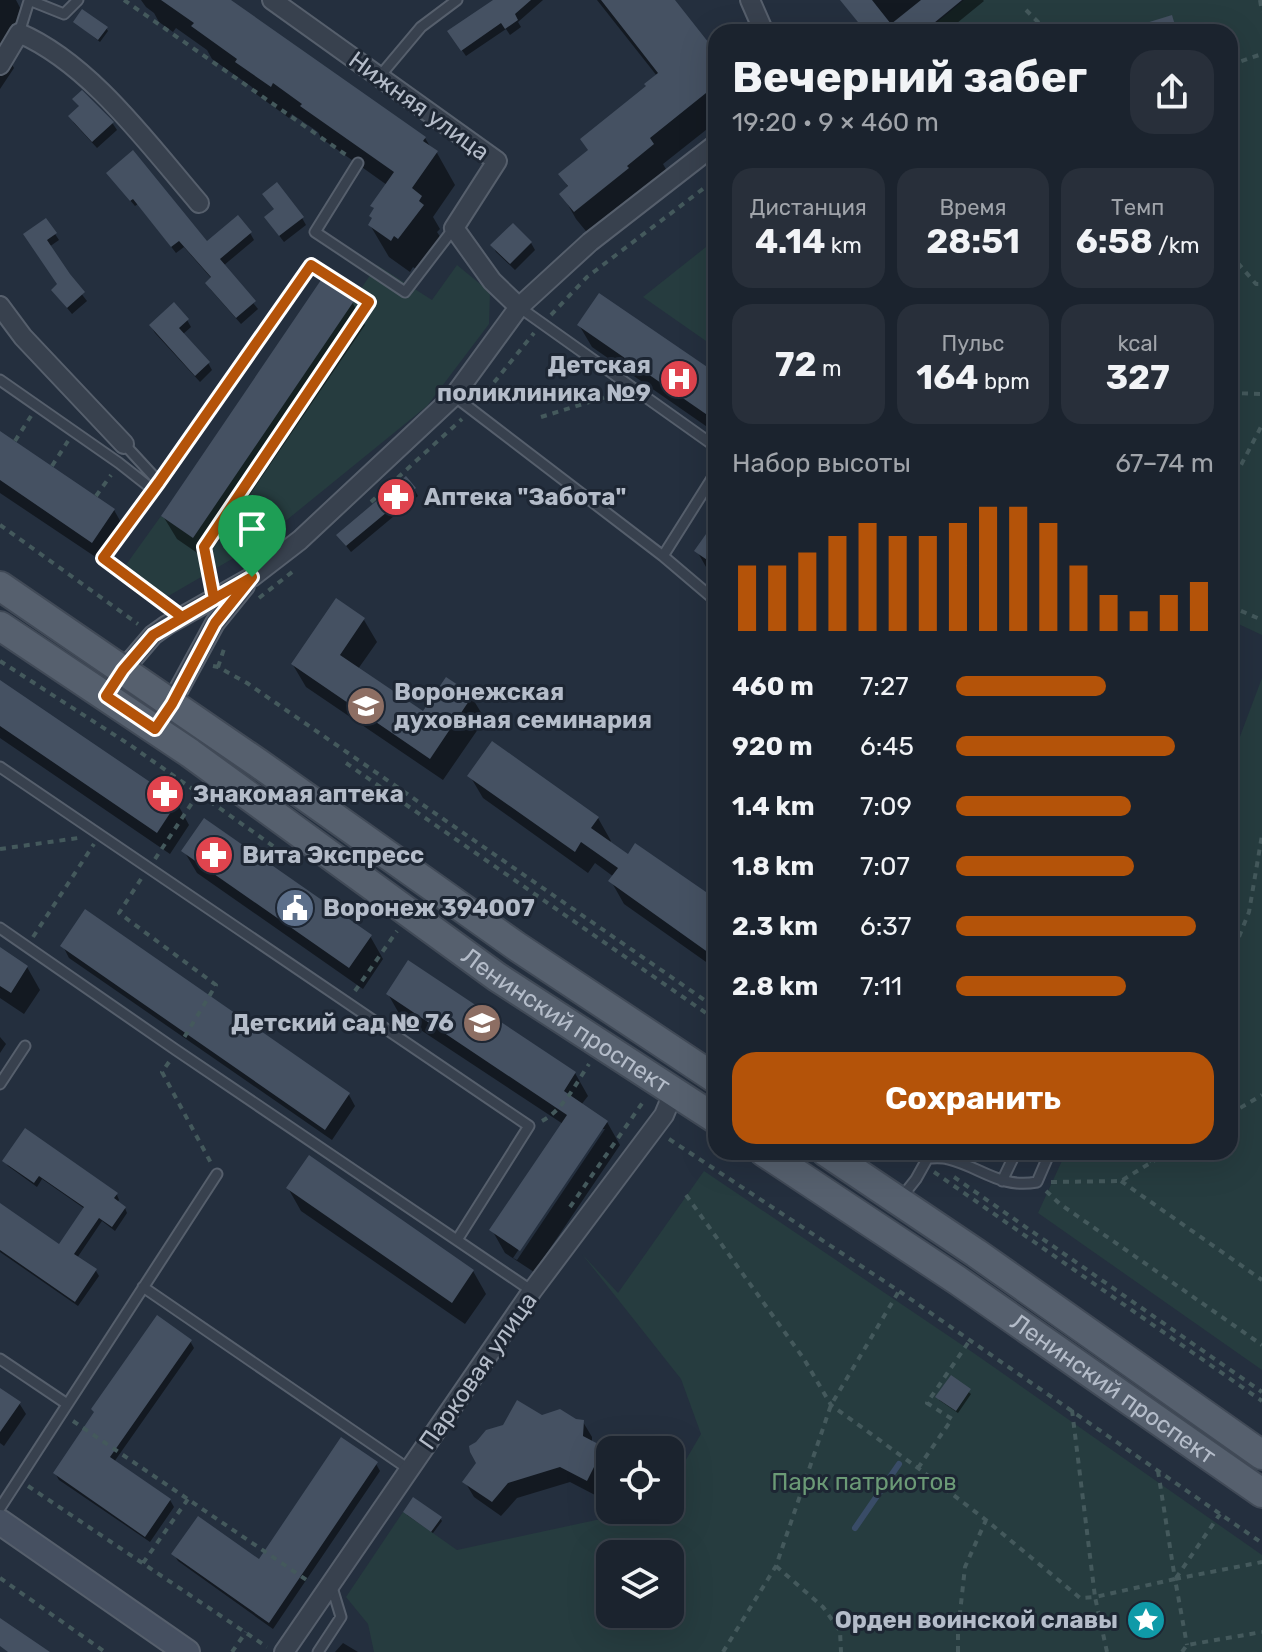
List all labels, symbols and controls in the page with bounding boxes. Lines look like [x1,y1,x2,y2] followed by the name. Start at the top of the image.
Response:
[343,46,495,166] street label: Нижняя улица
[1130,50,1214,134] button: share
[732,51,1087,103] text: Вечерний забег
[732,107,939,138] text: 19:20 · 9 × 460 m
[750,194,867,221] text: Дистанция
[939,194,1007,221] text: Время
[1111,194,1164,221] text: Темп
[755,221,825,262] text: 4.14
[926,221,1020,262] text: 28:51
[1076,221,1153,262] text: 6:58
[825,232,862,259] text: km
[1153,232,1200,259] text: /km
[941,330,1005,357] text: Пульс
[1117,330,1158,357] text: kcal
[775,344,817,385] text: 72
[437,351,651,407] place label: Детская поликлиника №9
[817,355,842,382] text: m
[916,357,979,398] text: 164
[1106,357,1170,398] text: 327
[658,358,700,400] hospital icon: Детская поликлиника №9
[979,368,1030,395] text: bpm
[732,448,911,479] text: Набор высоты
[1115,448,1214,479] text: 67–74 m
[375,476,417,518] pharmacy icon: Аптека "Забота"
[424,483,626,511] place label: Аптека "Забота"
[218,495,286,577] pin
[230,507,274,551] icon: arrive
[732,671,814,702] text: 460 m
[860,671,909,702] text: 7:27
[394,678,652,734] place label: Воронежская духовная семинария
[345,685,387,727] school or university icon: Воронежская духовная семинария
[732,731,813,762] text: 920 m
[860,731,914,762] text: 6:45
[144,773,186,815] pharmacy icon: Знакомая аптека
[193,780,404,808] place label: Знакомая аптека
[732,791,814,822] text: 1.4 km
[860,791,912,822] text: 7:09
[193,834,235,876] pharmacy icon: Вита Экспресс
[242,841,424,869] place label: Вита Экспресс
[732,851,814,882] text: 1.8 km
[860,851,910,882] text: 7:07
[274,887,316,929] public building icon: Воронеж 394007
[323,894,535,922] place label: Воронеж 394007
[732,911,818,942] text: 2.3 km
[860,911,911,942] text: 6:37
[456,942,675,1099] street label: Ленинский проспект
[732,971,818,1002] text: 2.8 km
[860,971,902,1002] text: 7:11
[461,1002,503,1044] school or university icon: Детский сад № 76
[231,1009,454,1037] place label: Детский сад № 76
[732,1052,1214,1144] button: Сохранить
[413,1287,543,1455] street label: Парковая улица
[1005,1308,1221,1470] street label: Ленинский проспект
[596,1436,684,1628] map controls
[596,1436,684,1524] button: locate
[771,1468,957,1496] park label: Парк патриотов
[596,1540,684,1628] button: layers
[1125,1599,1167,1641] place icon: Орден воинской славы
[835,1606,1118,1634] place label: Орден воинской славы

